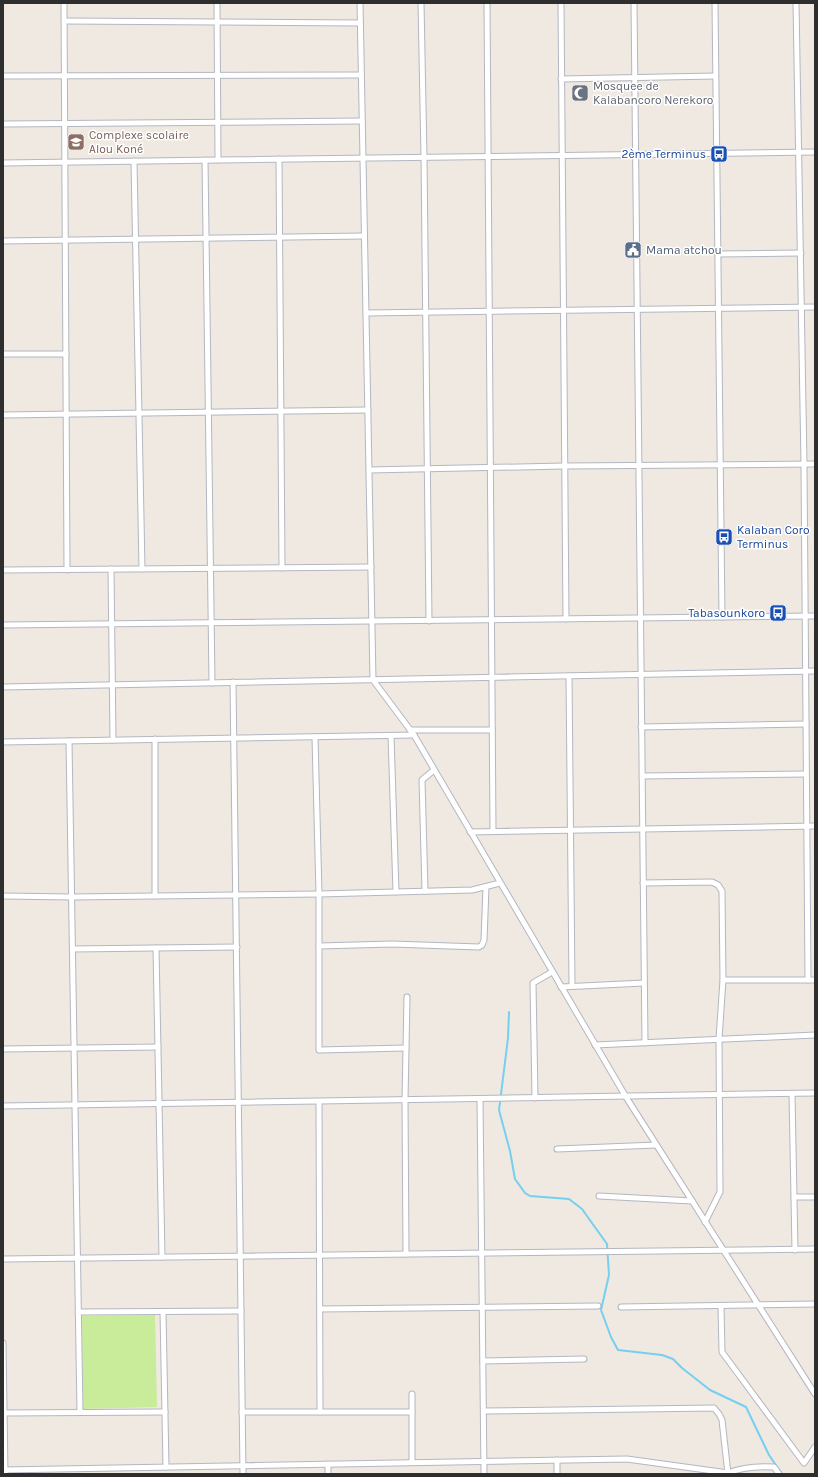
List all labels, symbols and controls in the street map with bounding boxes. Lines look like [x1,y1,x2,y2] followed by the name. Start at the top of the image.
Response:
[593,79,713,107] place label: Mosquee de Kalabancoro Nerekoro
[570,83,590,103] mosque icon: Mosquee de Kalabancoro Nerekoro
[89,128,189,156] place label: Complexe scolaire Alou Koné
[66,132,86,152] school or university icon: Complexe scolaire Alou Koné
[709,144,729,164] bus stop icon: 2ème Terminus
[621,147,706,161] place label: 2ème Terminus
[623,240,643,260] public building icon: Mama atchou
[646,243,722,257] place label: Mama atchou
[737,523,809,551] place label: Kalaban Coro Terminus
[714,527,734,547] bus stop icon: Kalaban Coro Terminus
[768,603,788,623] bus stop icon: Tabasounkoro
[688,606,765,620] place label: Tabasounkoro

